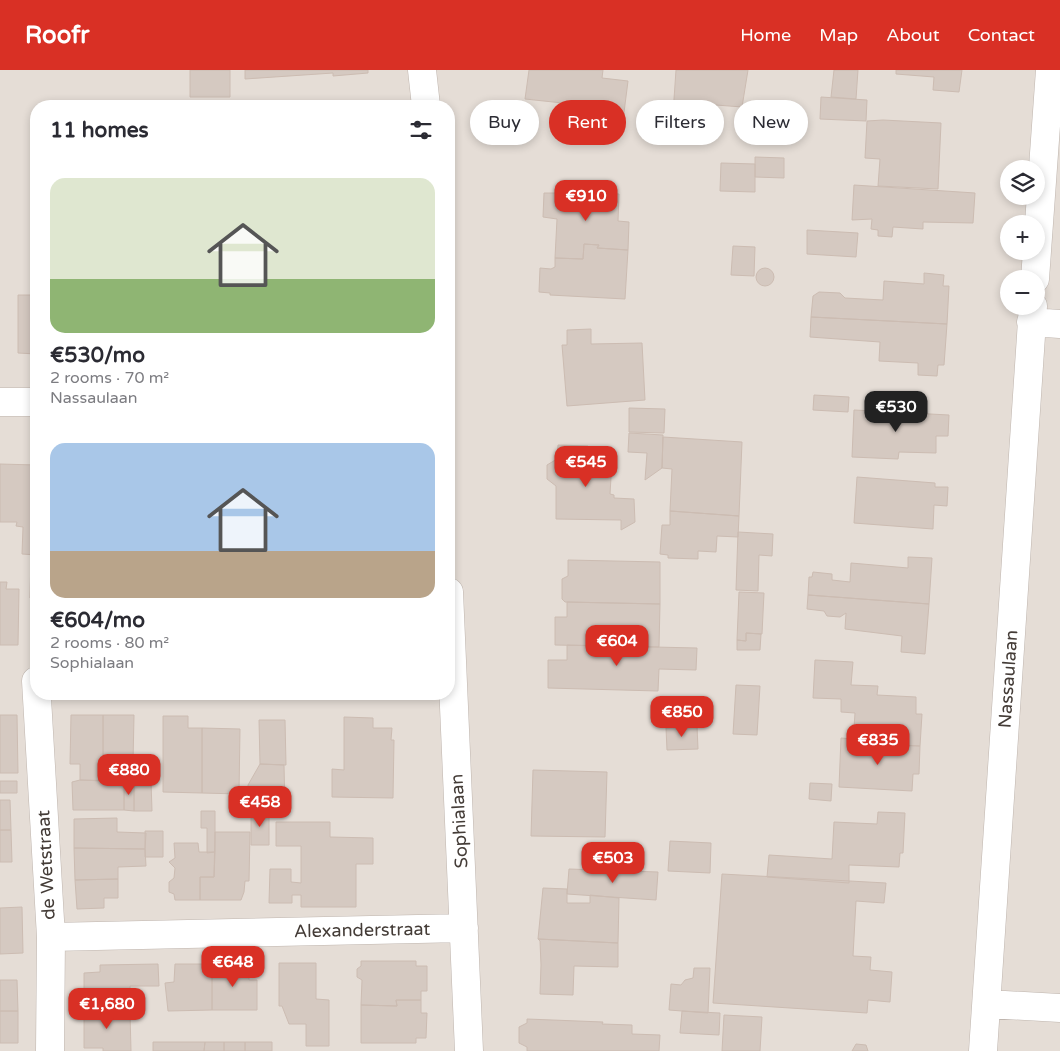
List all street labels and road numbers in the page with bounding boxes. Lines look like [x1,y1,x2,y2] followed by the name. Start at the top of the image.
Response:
[994,629,1022,729] street label: Nassaulaan
[446,773,472,869] street label: Sophialaan
[32,809,60,920] street label: de Wetstraat
[294,918,430,942] street label: Alexanderstraat

